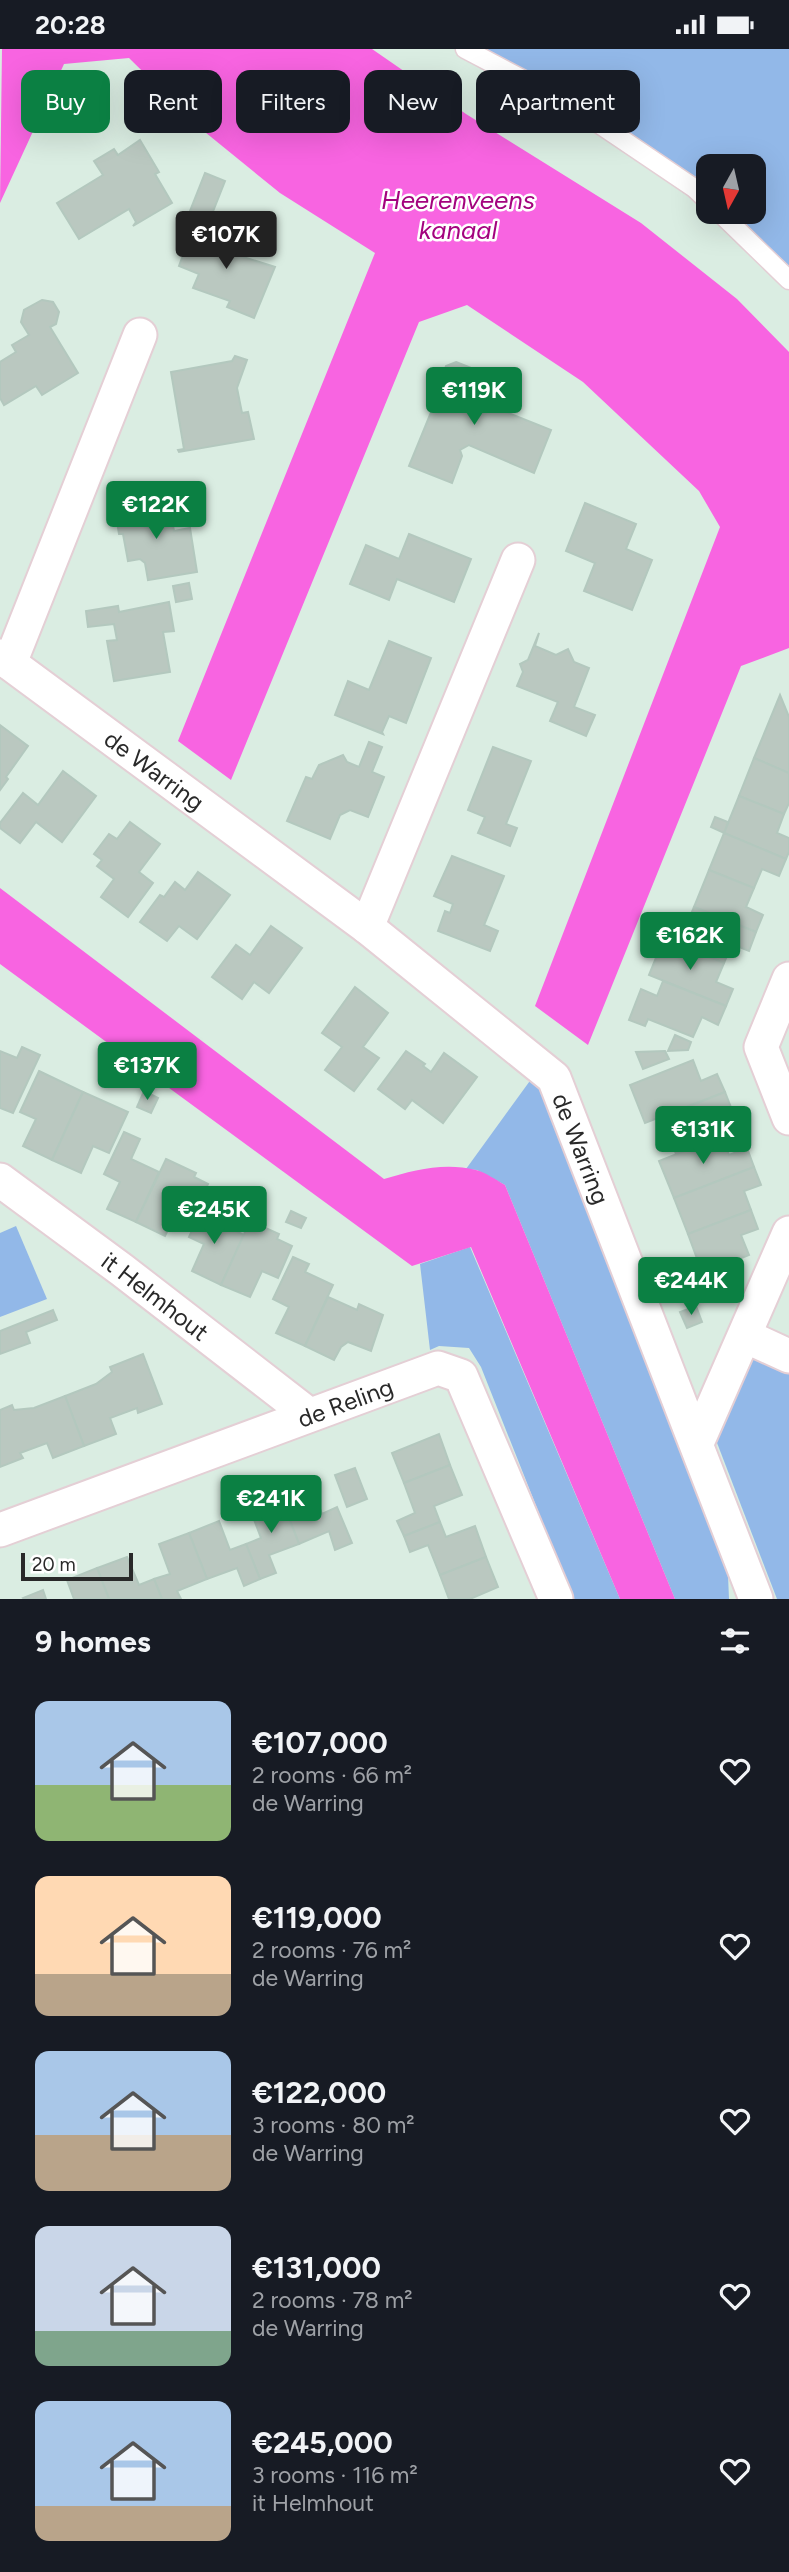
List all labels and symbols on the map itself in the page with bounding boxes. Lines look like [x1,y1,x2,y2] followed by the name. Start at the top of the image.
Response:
[696,154,766,224] north arrow
[381,184,535,246] water label: Heerenveens kanaal
[177,211,275,271] pin: €107K
[425,367,523,427] pin: €119K
[107,482,205,541] pin: €122K
[99,724,210,816] street label: de Warring
[641,913,739,972] pin: €162K
[98,1042,196,1102] pin: €137K
[547,1089,616,1208] street label: de Warring
[654,1107,752,1166] pin: €131K
[165,1187,263,1246] pin: €245K
[96,1246,215,1346] street label: it Helmhout
[642,1257,740,1317] pin: €244K
[293,1371,397,1433] street label: de Reling
[222,1475,320,1535] pin: €241K
[21,1550,133,1582] scale bar

